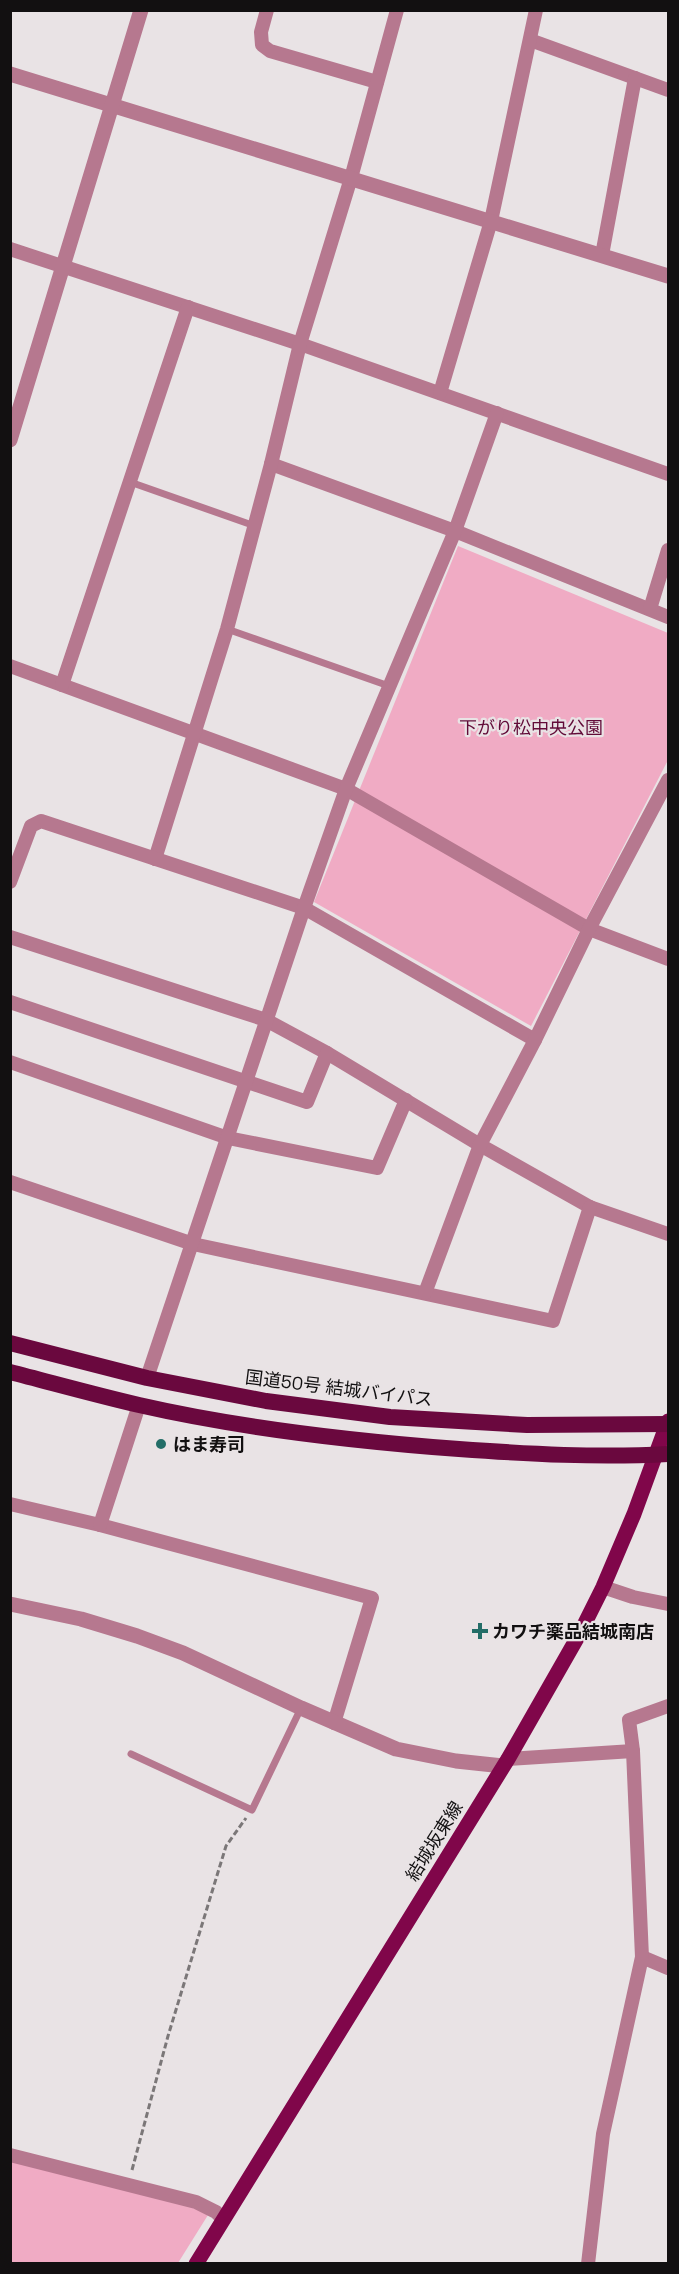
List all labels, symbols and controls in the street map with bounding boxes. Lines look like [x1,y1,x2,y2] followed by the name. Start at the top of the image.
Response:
[459,716,603,739] park label: 下がり松中央公園
[244,1365,434,1411] street label: 国道50号 結城バイパス
[173,1433,245,1456] place label: はま寿司
[154,1437,168,1451] marker: はま寿司
[492,1620,654,1643] place label: カワチ薬品結城南店
[473,1624,487,1638] marker: カワチ薬品結城南店
[400,1797,468,1885] street label: 結城坂東線

